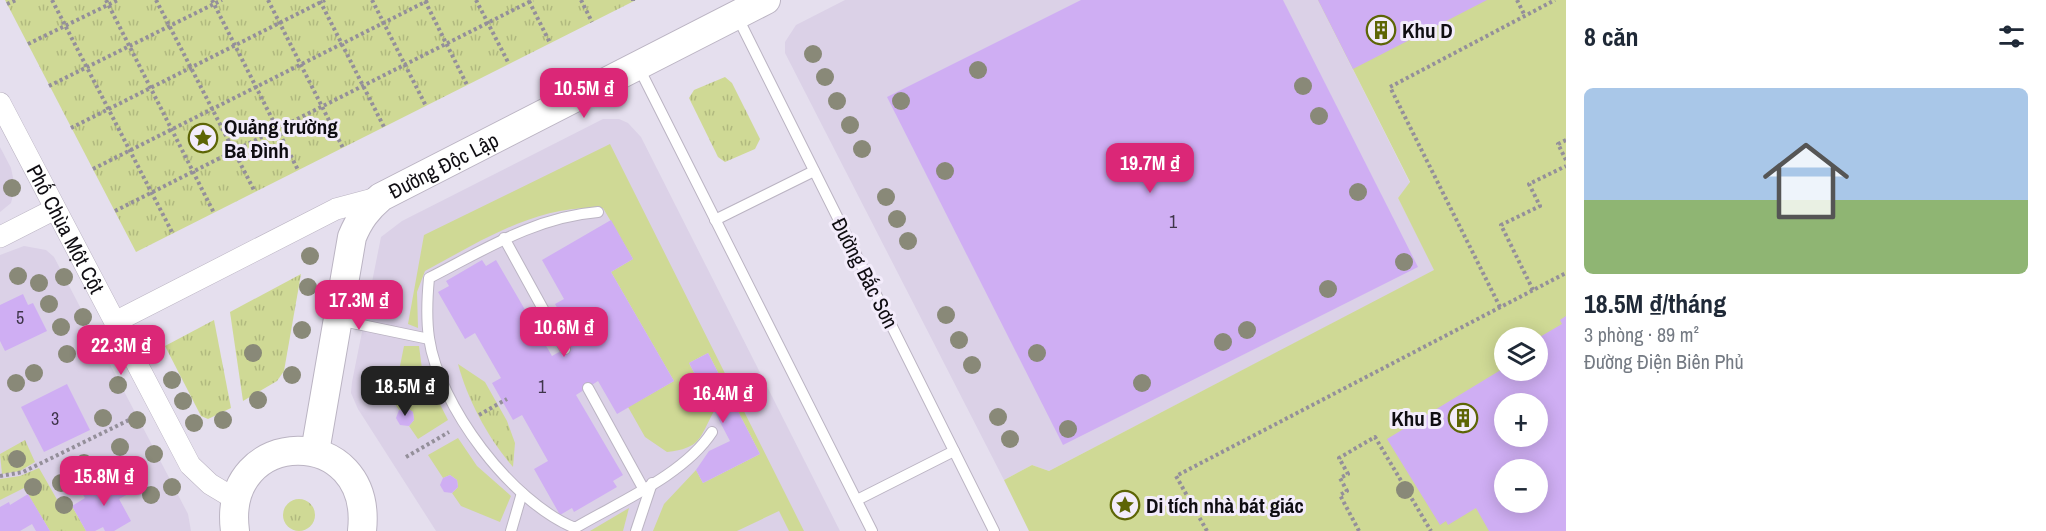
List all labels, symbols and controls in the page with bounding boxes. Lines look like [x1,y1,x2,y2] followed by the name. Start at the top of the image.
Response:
[1365,14,1397,46] building icon: Khu D
[1402,16,1453,45] place label: Khu D
[1584,19,1639,54] text: 8 căn
[1995,20,2028,53] icon: filters
[529,68,639,119] pin: 10.5M ₫
[554,74,614,101] text: 10.5M ₫
[224,112,338,165] place label: Quảng trường Ba Đình
[187,122,219,154] place icon: Quảng trường Ba Đình
[383,125,503,205] street label: Đường Độc Lập
[1752,127,1860,235] icon: home
[1095,143,1205,194] pin: 19.7M ₫
[1120,149,1180,176] text: 19.7M ₫
[20,159,112,298] street label: Phố Chùa Một Cột
[1169,209,1178,234] house number: 1
[825,213,905,333] street label: Đường Bắc Sơn
[304,280,414,331] pin: 17.3M ₫
[329,286,389,313] text: 17.3M ₫
[1584,286,1726,321] text: 18.5M ₫/tháng
[16,305,24,330] house number: 5
[509,307,619,358] pin: 10.6M ₫
[534,313,594,340] text: 10.6M ₫
[1584,321,1699,348] text: 3 phòng · 89 m²
[66,325,176,376] pin: 22.3M ₫
[1494,327,1548,513] map controls
[1494,327,1548,381] button: layers
[91,331,151,358] text: 22.3M ₫
[1584,348,1744,375] text: Đường Điện Biên Phủ
[350,366,460,417] pin: 18.5M ₫
[375,372,435,399] text: 18.5M ₫
[668,373,778,424] pin: 16.4M ₫
[538,374,547,399] house number: 1
[693,379,753,406] text: 16.4M ₫
[1494,393,1548,447] button: +
[1447,402,1479,434] building icon: Khu B
[1391,404,1442,433] place label: Khu B
[51,406,59,431] house number: 3
[49,456,159,507] pin: 15.8M ₫
[1494,459,1548,513] button: −
[74,462,134,489] text: 15.8M ₫
[1109,489,1141,521] place icon: Di tích nhà bát giác
[1146,491,1304,520] place label: Di tích nhà bát giác

